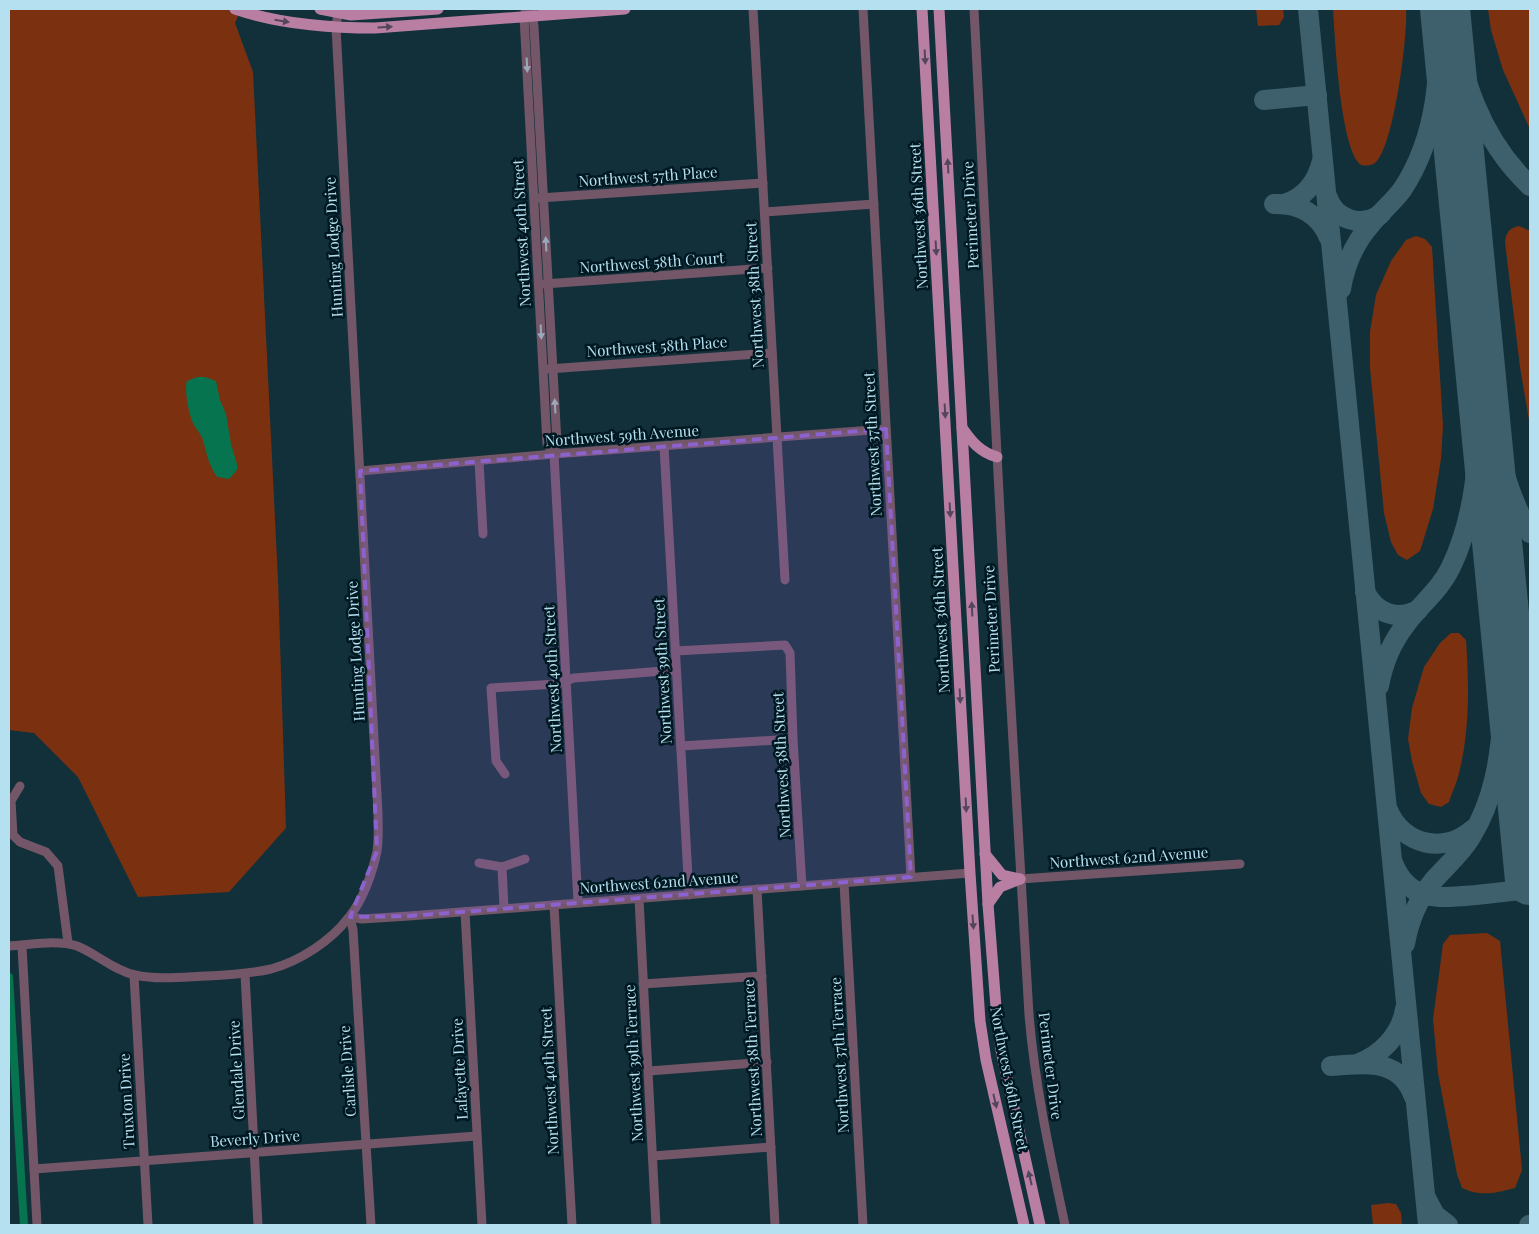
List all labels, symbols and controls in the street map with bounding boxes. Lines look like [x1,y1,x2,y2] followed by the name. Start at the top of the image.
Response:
[274,17,290,25] one-way arrow
[377,23,393,31] one-way arrow
[921,50,929,66] one-way arrow
[523,58,531,74] one-way arrow
[904,142,932,290] street label: Northwest 36th Street
[507,158,535,307] street label: Northwest 40th Street
[943,158,951,174] one-way arrow
[578,161,718,191] street label: Northwest 57th Place
[957,161,983,269] street label: Perimeter Drive
[319,176,347,318] street label: Hunting Lodge Drive
[740,221,768,369] street label: Northwest 38th Street
[542,235,550,251] one-way arrow
[932,241,940,257] one-way arrow
[579,247,726,277] street label: Northwest 58th Court
[538,325,546,341] one-way arrow
[586,331,728,361] street label: Northwest 58th Place
[858,371,886,517] street label: Northwest 37th Street
[551,398,559,414] one-way arrow
[941,403,949,419] one-way arrow
[544,420,700,450] street label: Northwest 59th Avenue
[947,502,955,518] one-way arrow
[926,546,954,694] street label: Northwest 36th Street
[978,565,1004,673] street label: Perimeter Drive
[341,580,369,722] street label: Hunting Lodge Drive
[648,597,676,745] street label: Northwest 39th Street
[967,601,975,617] one-way arrow
[538,604,566,753] street label: Northwest 40th Street
[957,688,965,704] one-way arrow
[767,691,795,839] street label: Northwest 38th Street
[963,798,971,814] one-way arrow
[1049,841,1209,873] street label: Northwest 62nd Avenue
[579,866,739,898] street label: Northwest 62nd Avenue
[969,914,977,930] one-way arrow
[825,977,853,1133] street label: Northwest 37th Terrace
[738,979,766,1137] street label: Northwest 38th Terrace
[619,984,647,1142] street label: Northwest 39th Terrace
[986,1005,1034,1153] street label: Northwest 36th Street
[535,1006,563,1155] street label: Northwest 40th Street
[1034,1011,1067,1121] street label: Perimeter Drive
[446,1018,472,1120] street label: Lafayette Drive
[223,1020,249,1120] street label: Glendale Drive
[334,1025,360,1118] street label: Carlisle Drive
[114,1053,138,1149] street label: Truxton Drive
[992,1094,1000,1110] one-way arrow
[209,1125,300,1151] street label: Beverly Drive
[1026,1170,1034,1185] one-way arrow

